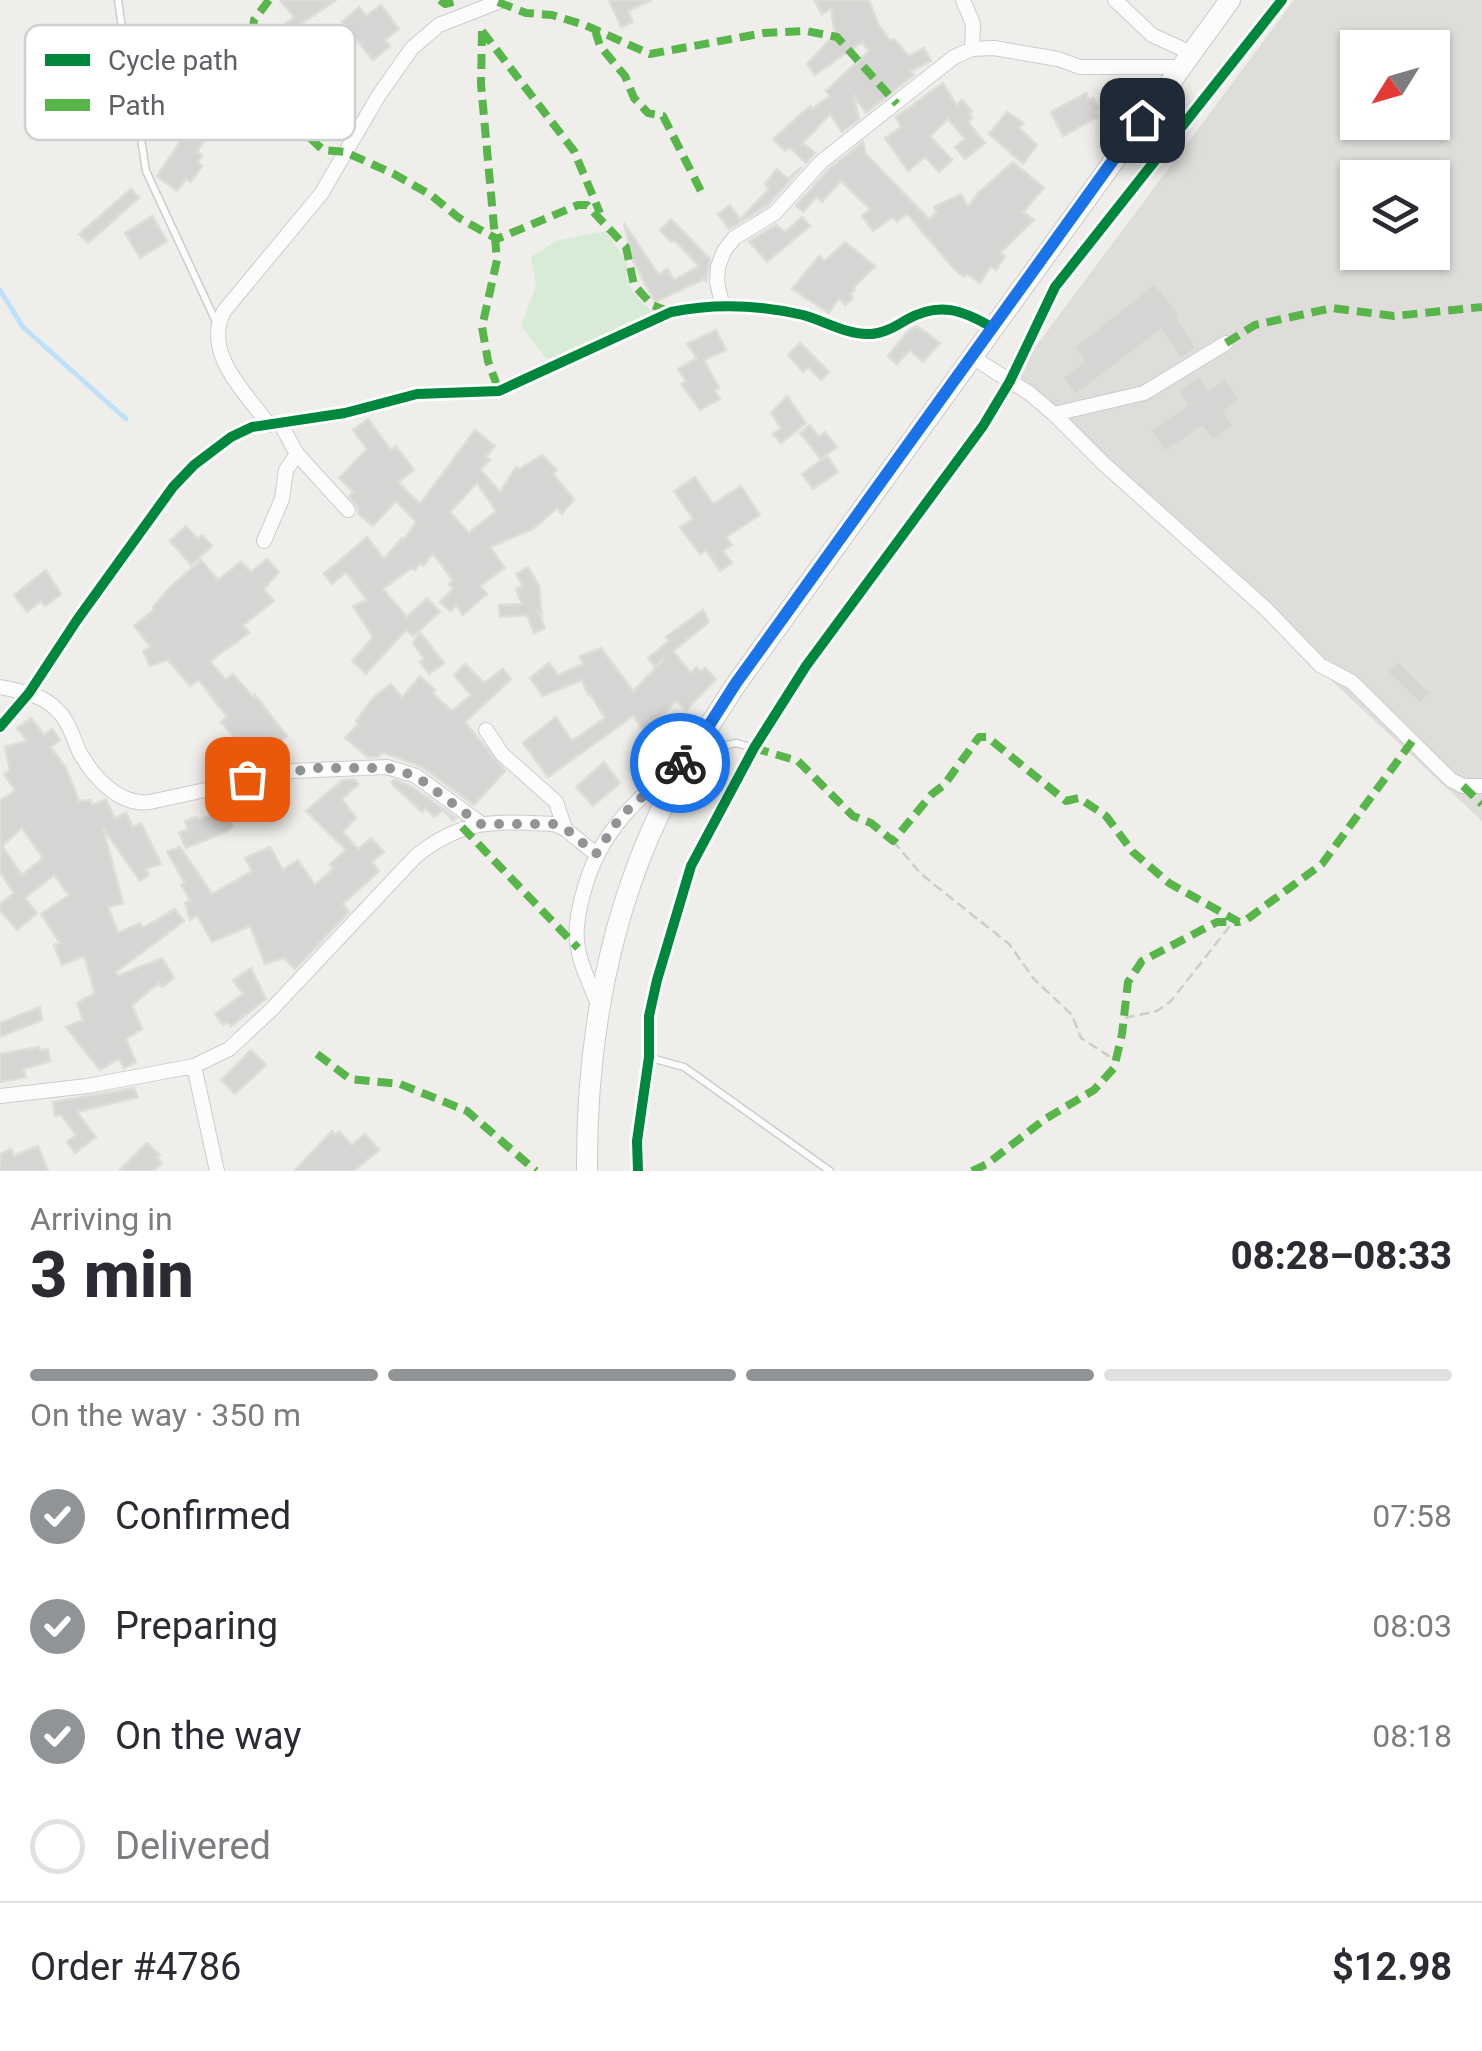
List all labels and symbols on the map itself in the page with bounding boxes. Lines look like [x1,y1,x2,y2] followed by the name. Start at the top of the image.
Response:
[25,25,355,140] legend
[1340,30,1450,140] north arrow
[108,44,238,77] text: Cycle path
[1100,78,1185,163] pin
[108,89,165,122] text: Path
[630,713,730,813] courier
[205,737,290,822] pin

